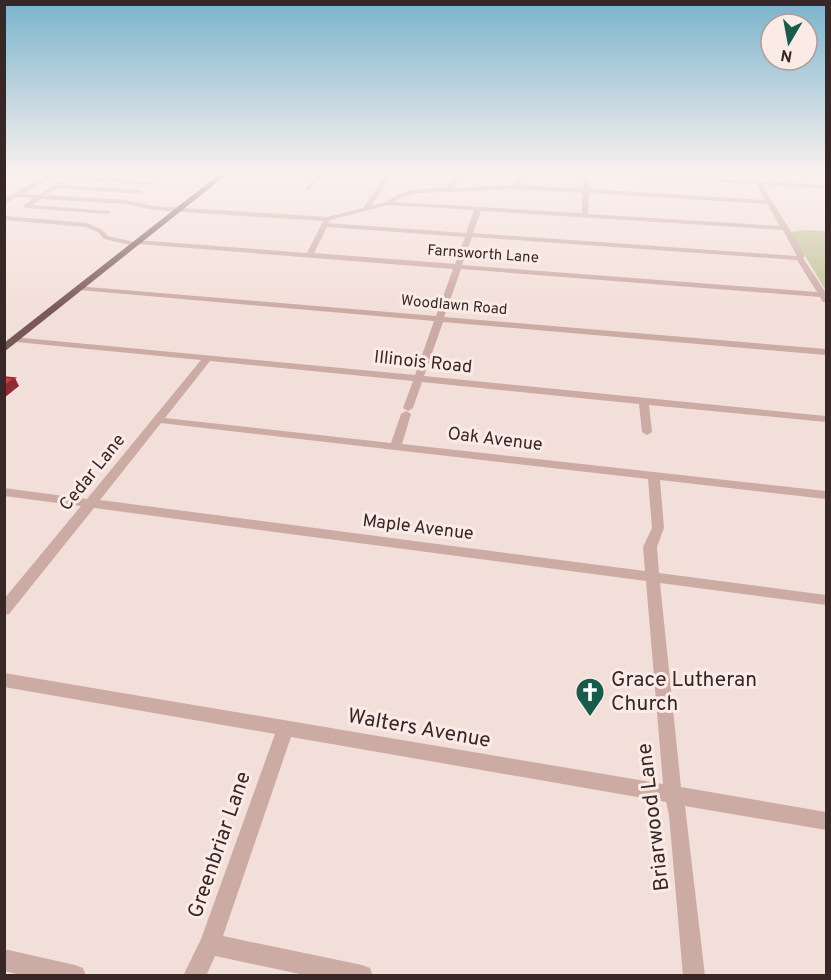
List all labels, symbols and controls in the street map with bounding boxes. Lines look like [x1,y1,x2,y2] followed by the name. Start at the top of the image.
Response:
[759,12,819,72] north arrow
[779,44,794,66] text: N
[427,242,539,268] street label: Farnsworth Lane
[400,292,508,320] street label: Woodlawn Road
[373,346,473,380] street label: Illinois Road
[446,423,544,457] street label: Oak Avenue
[55,430,131,516] street label: Cedar Lane
[361,510,475,546] street label: Maple Avenue
[611,667,757,718] place label: Grace Lutheran Church
[574,676,606,718] church icon: Grace Lutheran Church
[345,703,493,755] street label: Walters Avenue
[632,741,676,893] street label: Briarwood Lane
[182,768,258,922] street label: Greenbriar Lane

